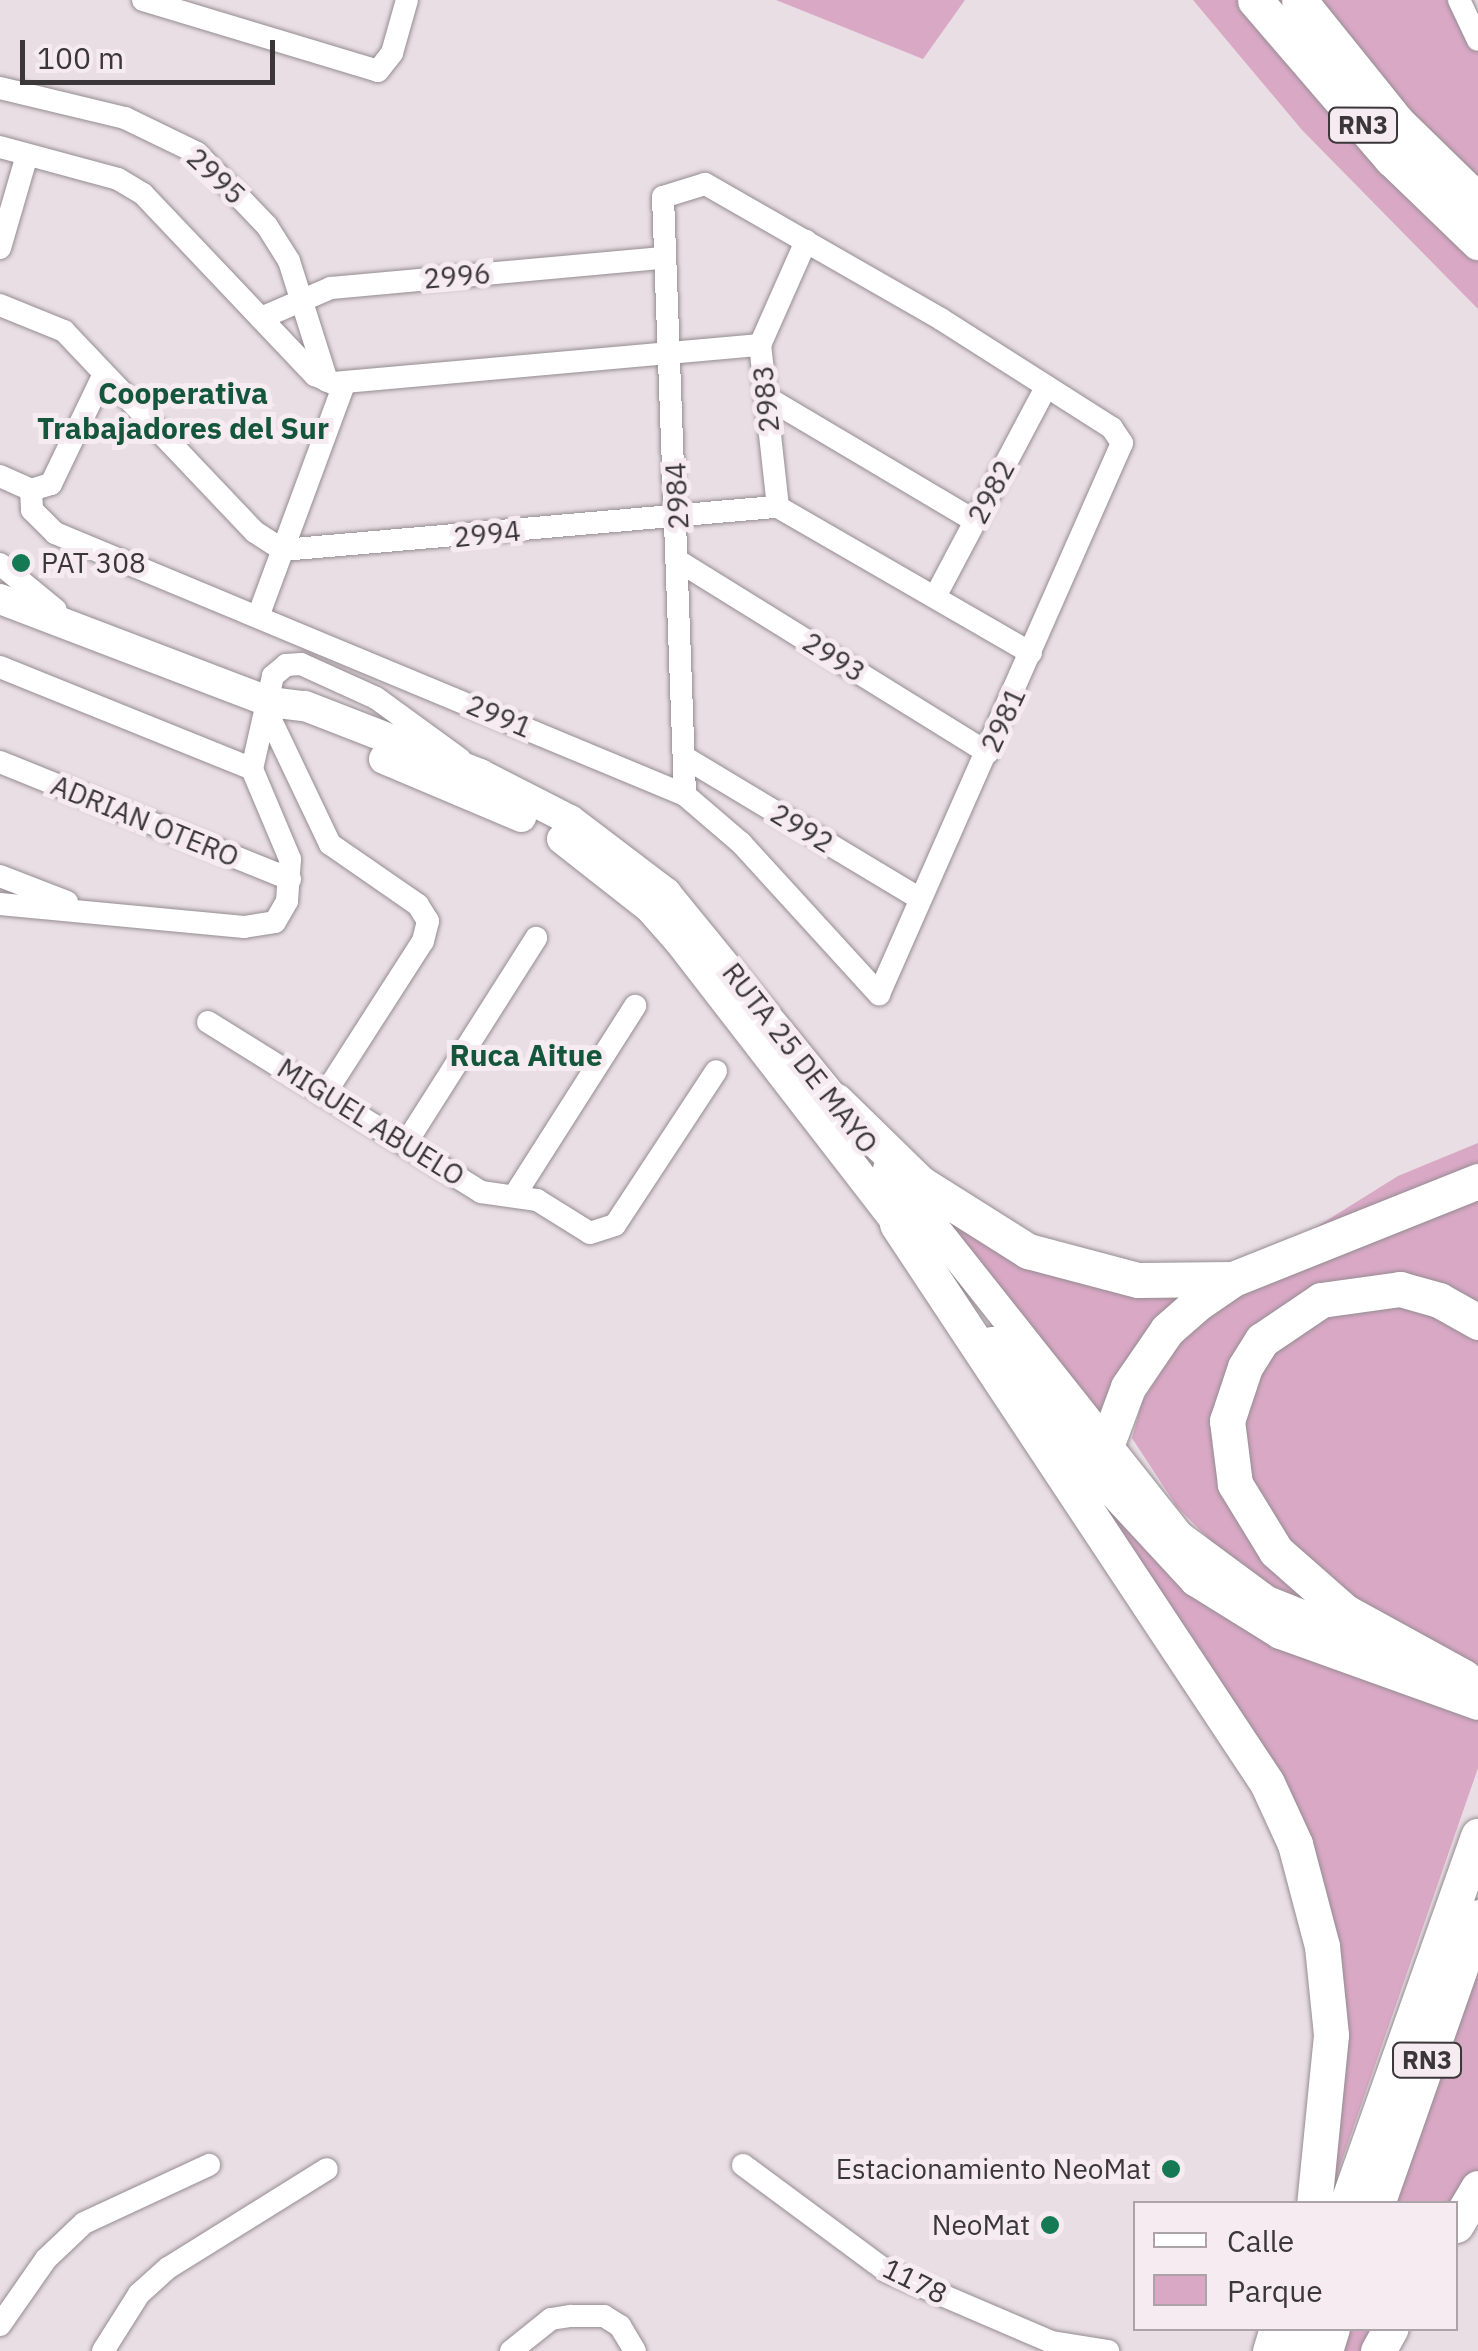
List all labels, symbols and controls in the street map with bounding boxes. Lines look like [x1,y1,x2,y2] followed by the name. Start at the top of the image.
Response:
[25,20,280,82] scale bar
[37,38,124,77] text: 100 m
[1328,105,1398,145] road number: RN3
[180,141,252,211] street label: 2995
[422,256,492,296] street label: 2996
[746,364,786,434] street label: 2983
[37,375,329,446] district label: Cooperativa Trabajadores del Sur
[960,454,1022,530] street label: 2982
[658,462,696,530] street label: 2984
[452,514,522,554] street label: 2994
[41,546,146,580] place label: PAT 308
[10,552,32,574] marker: PAT 308
[797,625,871,689] street label: 2993
[974,682,1032,758] street label: 2981
[462,687,536,745] street label: 2991
[46,768,244,874] street label: ADRIAN OTERO
[765,796,839,860] street label: 2992
[715,956,885,1160] street label: RUTA 25 DE MAYO
[449,1037,603,1073] district label: Ruca Aitue
[271,1051,471,1193] street label: MIGUEL ABUELO
[1392,2040,1462,2080] road number: RN3
[836,2152,1151,2186] place label: Estacionamiento NeoMat
[1160,2158,1182,2180] marker: Estacionamiento NeoMat
[1133,2201,1458,2331] legend
[932,2208,1030,2242] place label: NeoMat
[1039,2214,1061,2236] marker: NeoMat
[1227,2221,1294,2260] text: Calle
[877,2251,953,2311] street label: 1178
[1227,2271,1323,2310] text: Parque

